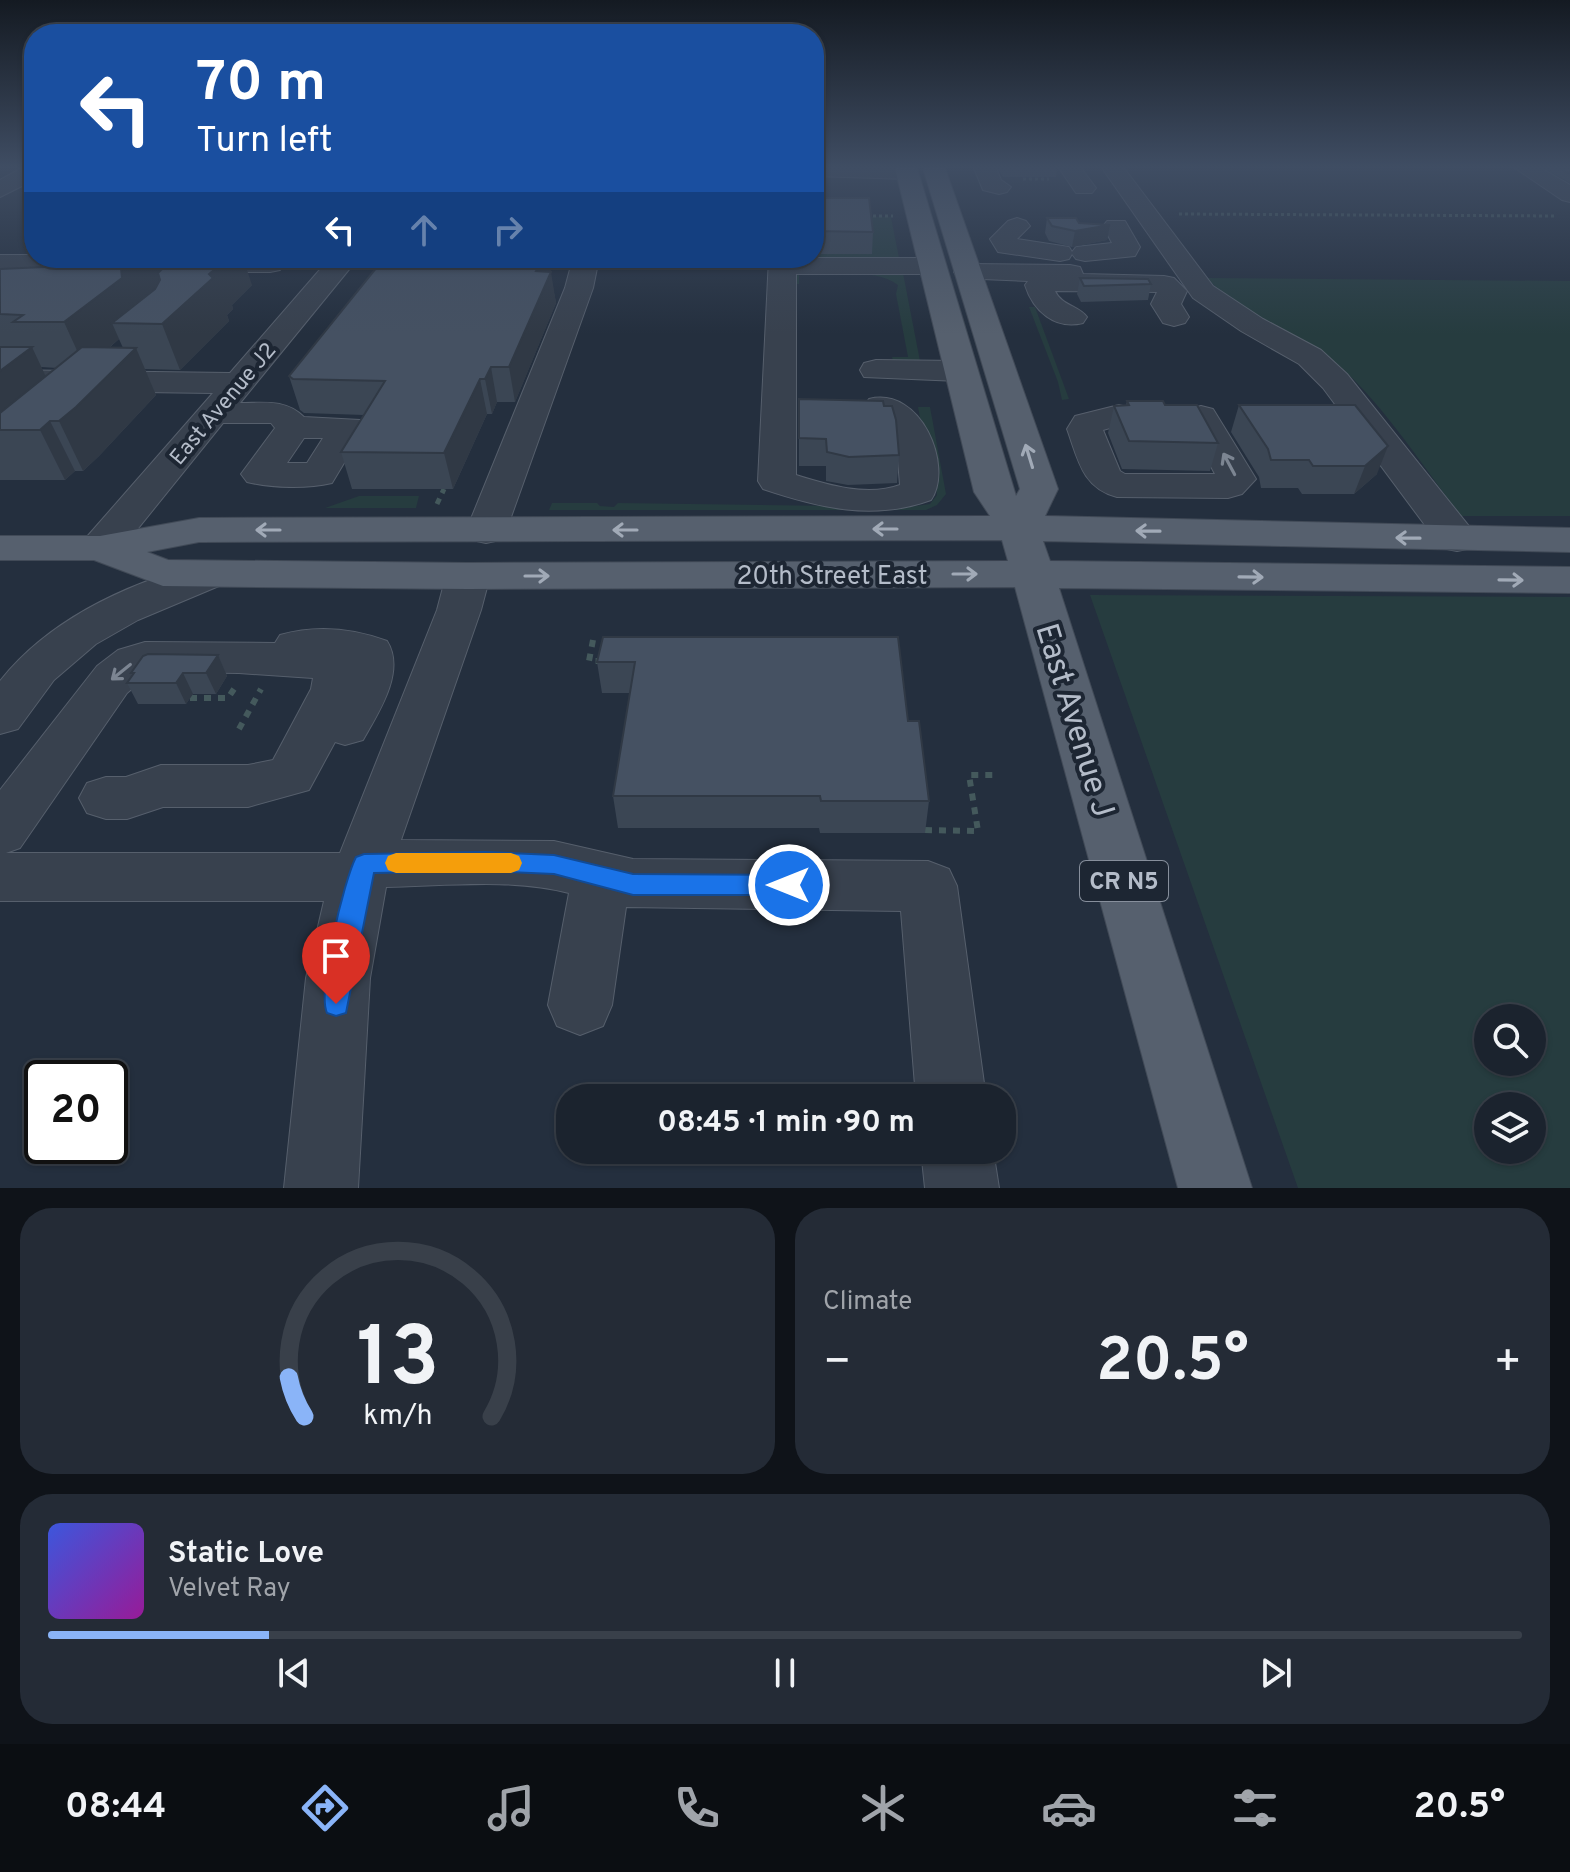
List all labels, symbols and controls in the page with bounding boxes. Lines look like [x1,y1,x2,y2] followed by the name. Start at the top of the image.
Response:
[196,50,326,120] text: 70 m
[64,56,168,160] icon: left
[196,119,333,165] text: Turn left
[318,208,362,252] icon: left
[402,208,446,252] icon: ahead
[486,208,530,252] icon: right
[165,338,283,471] street label: East Avenue J2
[1021,444,1036,470] one-way arrow
[1220,452,1236,476] one-way arrow
[872,521,899,537] one-way arrow
[255,522,282,538] one-way arrow
[612,523,639,538] one-way arrow
[1135,524,1162,539] one-way arrow
[1395,530,1422,545] one-way arrow
[736,561,928,594] street label: 20th Street East
[951,566,978,582] one-way arrow
[523,568,550,584] one-way arrow
[1237,569,1264,584] one-way arrow
[1497,572,1524,588] one-way arrow
[1025,619,1122,823] street label: East Avenue J
[111,662,132,680] one-way arrow
[747,843,831,927] position arrow
[1080,861,1168,901] road number: CR N5
[302,922,370,1004] pin
[314,934,358,978] icon: arrive
[1474,1004,1546,1164] map controls
[1474,1004,1546,1076] button: search
[24,1060,128,1164] speed limit sign: 20
[1474,1092,1546,1164] button: layers
[657,1105,915,1142] text: 08:45 · 1 min · 90 m
[823,1286,912,1319] text: Climate
[356,1310,439,1415] text: 13
[1096,1326,1249,1402] text: 20.5°
[823,1336,851,1392] text: −
[1494,1336,1522,1392] text: +
[363,1399,432,1435] text: km/h
[168,1536,324,1573] text: Static Love
[168,1573,291,1606] text: Velvet Ray
[272,1651,316,1695] icon: previous
[763,1651,807,1695] icon: pause
[1254,1651,1298,1695] icon: next
[297,1780,353,1836] icon: directions
[483,1780,539,1836] icon: music
[669,1780,725,1836] icon: phone
[855,1780,911,1836] icon: climate
[1041,1780,1097,1836] icon: car
[1227,1780,1283,1836] icon: filters
[65,1785,166,1831] text: 08:44
[1414,1785,1505,1831] text: 20.5°

